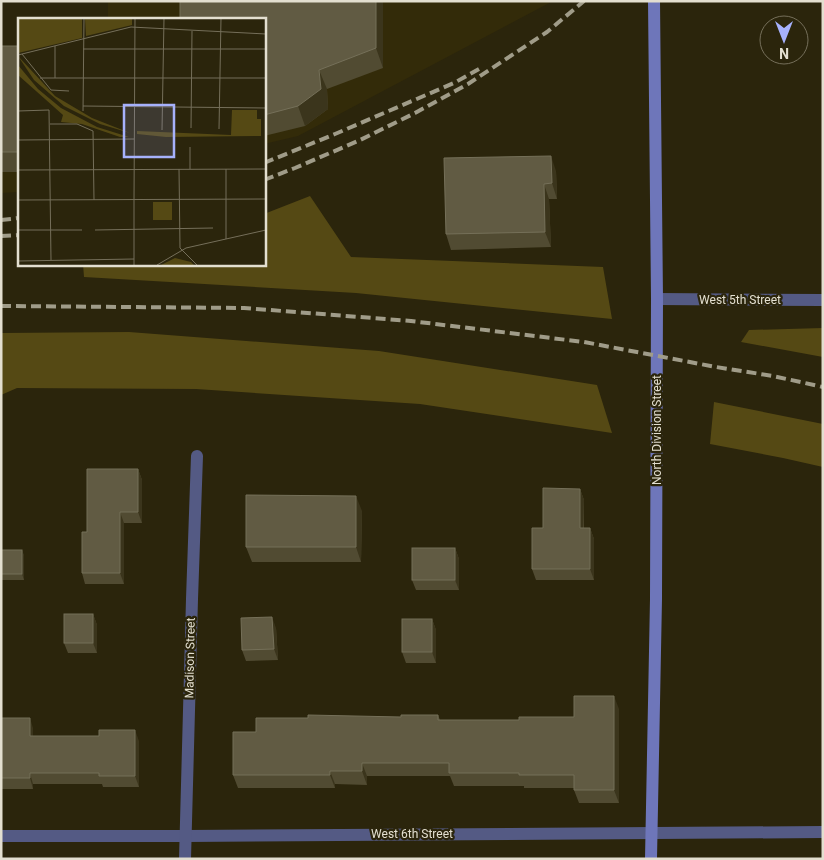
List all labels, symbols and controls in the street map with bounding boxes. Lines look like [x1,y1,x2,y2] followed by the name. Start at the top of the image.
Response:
[759,15,809,65] north arrow
[18,18,265,265] inset map
[779,45,789,61] text: N
[699,293,781,307] street label: West 5th Street
[650,375,664,485] street label: North Division Street
[182,617,198,699] street label: Madison Street
[371,827,453,841] street label: West 6th Street

